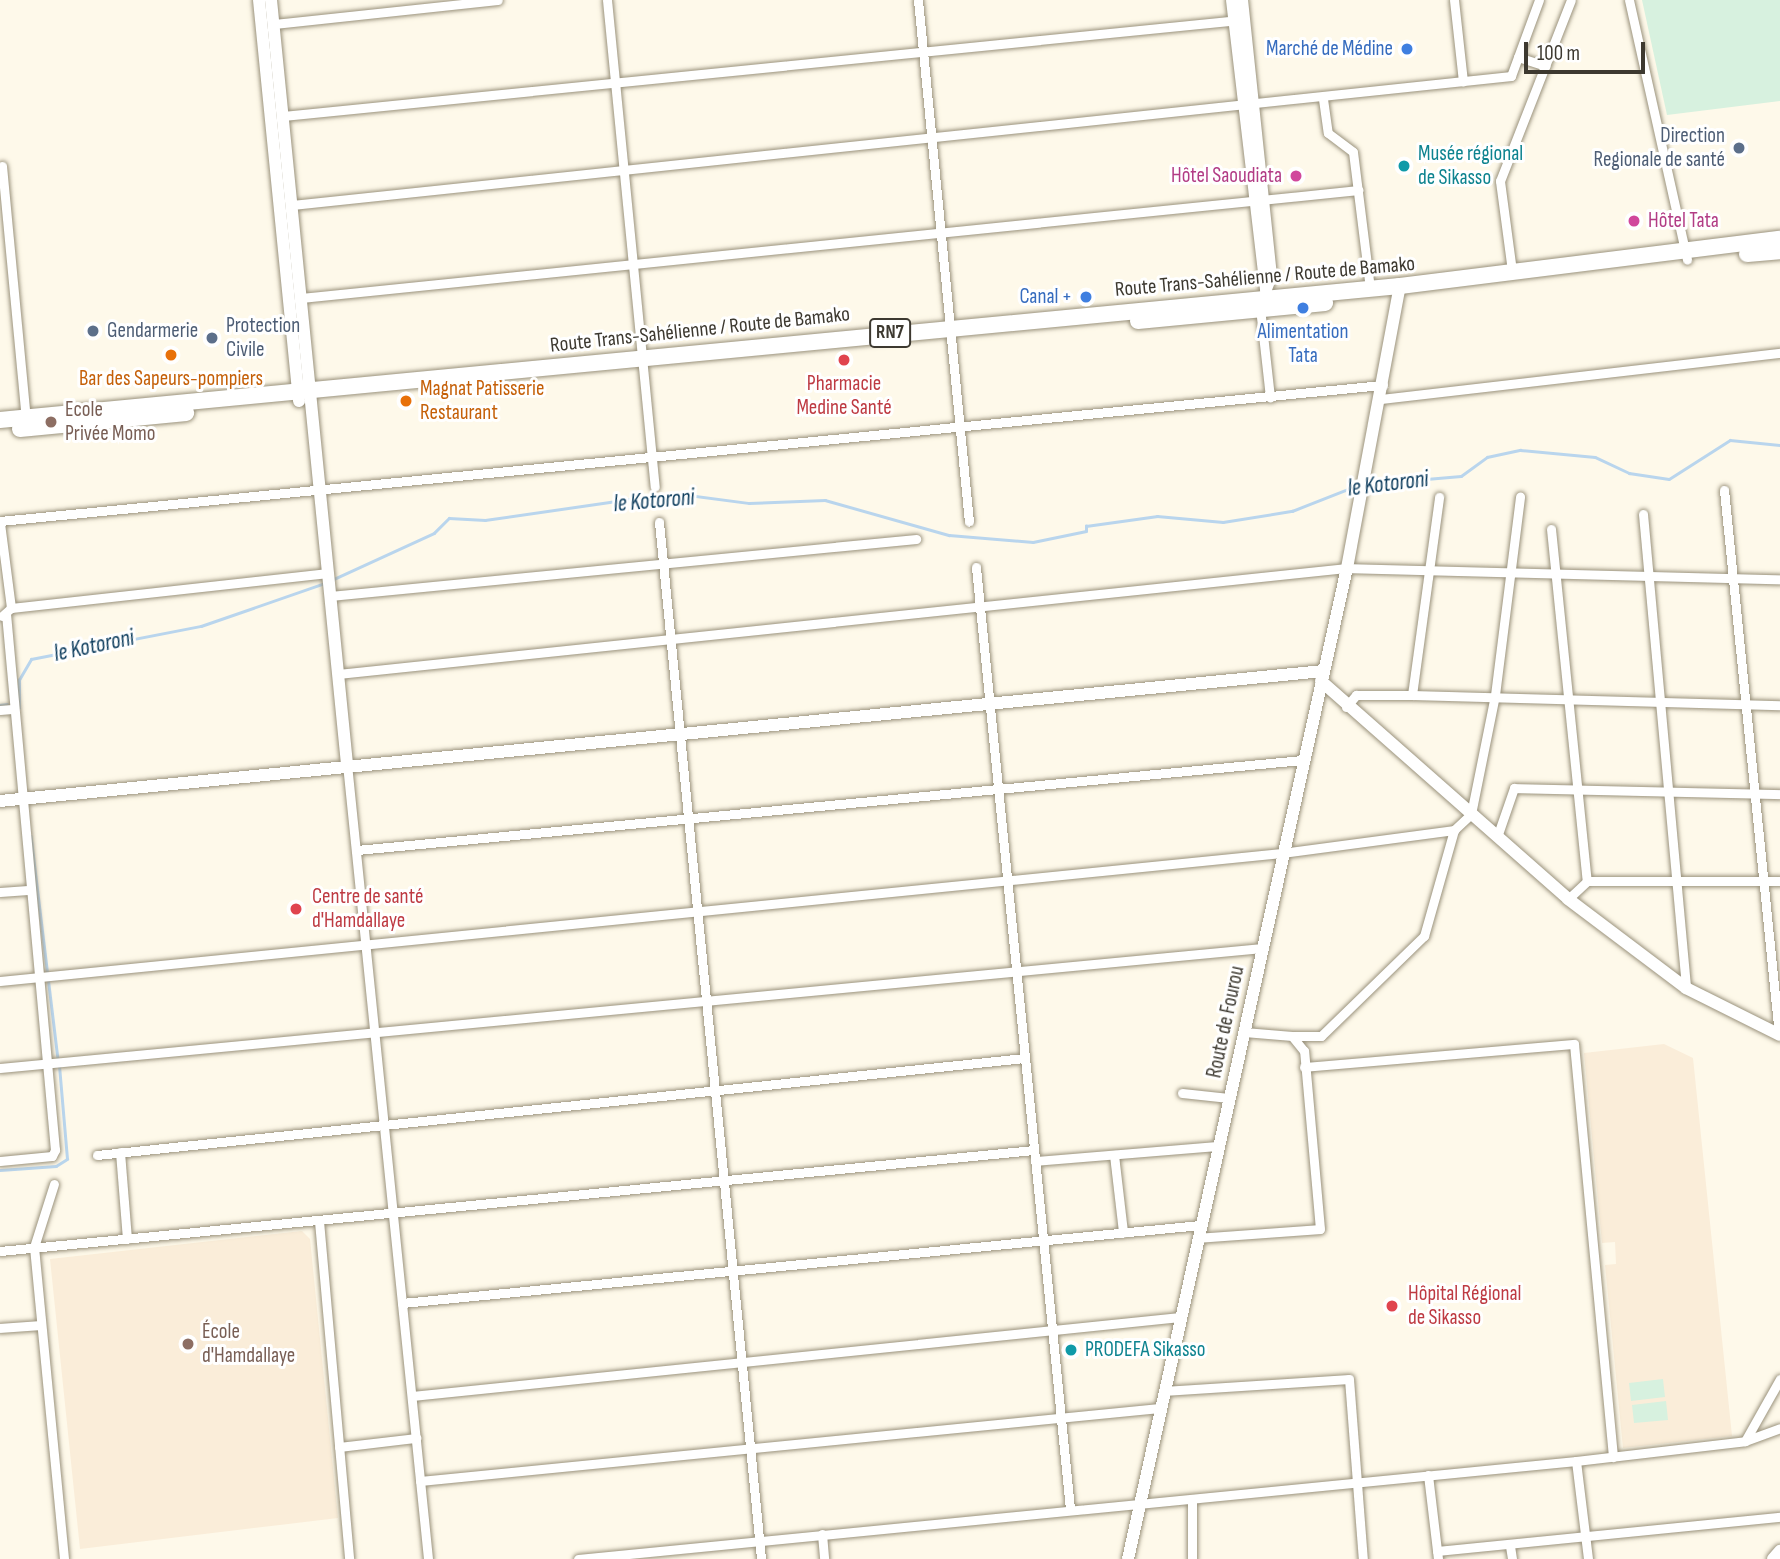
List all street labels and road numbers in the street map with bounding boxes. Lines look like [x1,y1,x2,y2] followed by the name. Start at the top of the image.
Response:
[1114,251,1416,303] street label: Route Trans-Sahélienne / Route de Bamako
[549,302,851,358] street label: Route Trans-Sahélienne / Route de Bamako
[869,318,911,348] road number: RN7
[1202,964,1250,1080] street label: Route de Fourou

